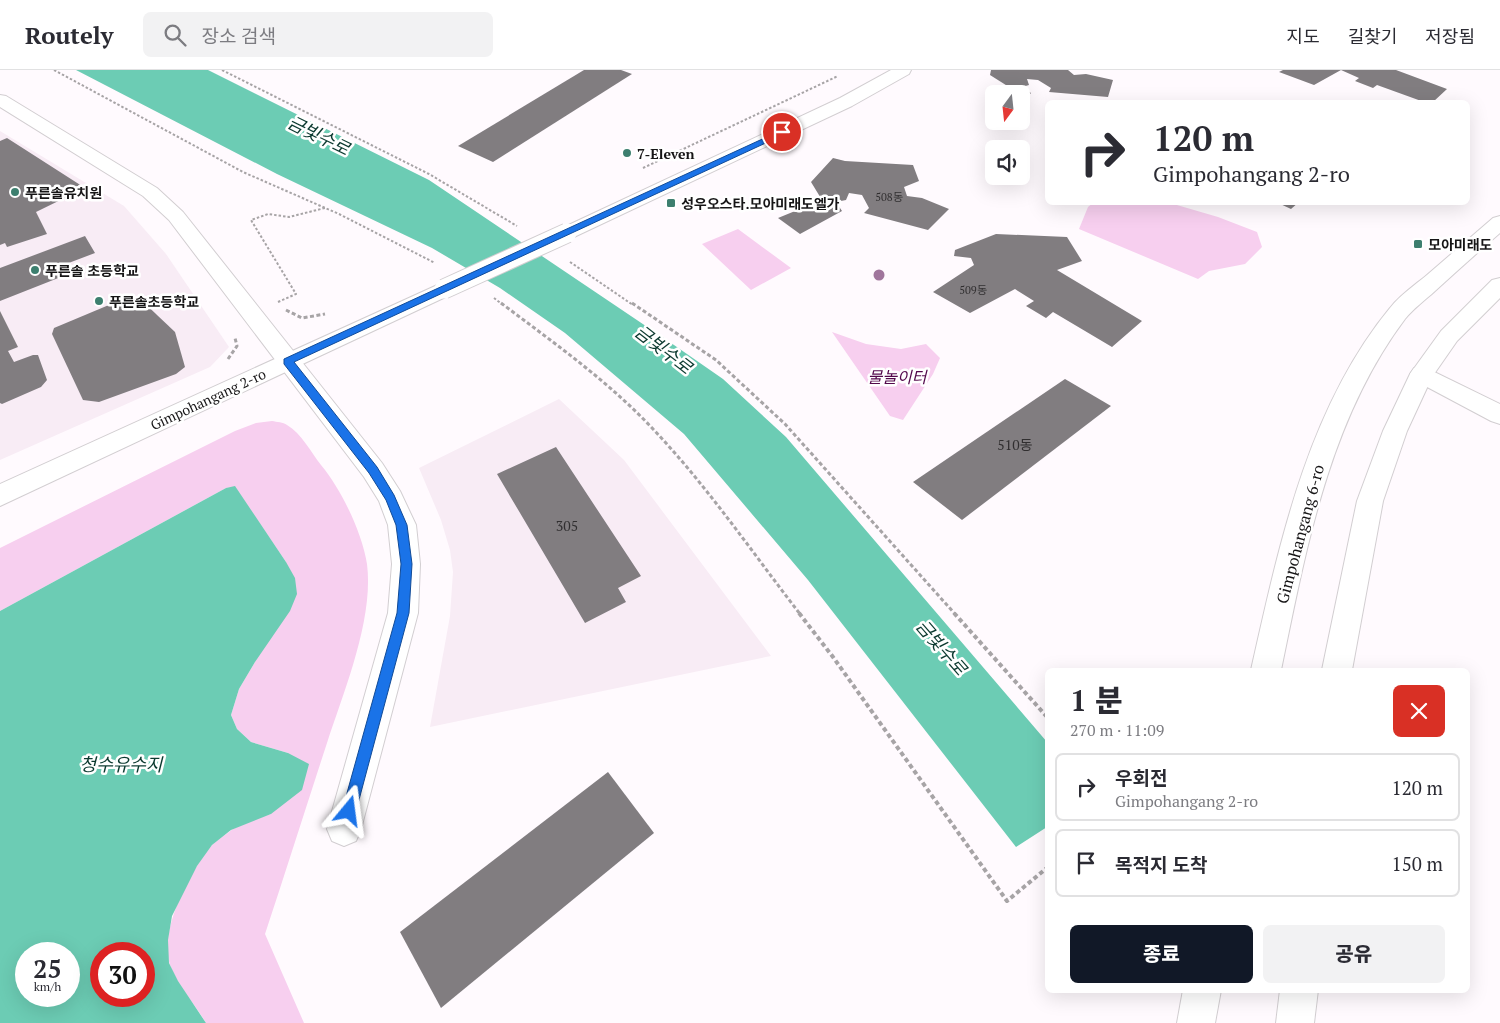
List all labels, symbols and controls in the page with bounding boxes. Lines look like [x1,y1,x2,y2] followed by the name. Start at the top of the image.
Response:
[143,12,493,57] search box
[25,19,113,51] text: Routely
[161,21,189,49] icon: search
[201,23,276,48] text: 장소 검색
[1287,24,1320,48] text: 지도
[1348,24,1397,48] text: 길찾기
[1425,24,1475,48] text: 저장됨
[985,85,1030,130] north arrow
[985,85,1030,185] map controls
[284,110,355,161] water label: 금빛수로
[761,111,803,153] pin
[1153,115,1254,161] text: 120 m
[768,118,796,146] icon: arrive
[1070,120,1135,185] icon: right
[985,140,1030,185] button: sound
[637,144,695,163] place label: 7-Eleven
[621,147,633,159] marker: 7-Eleven
[1153,159,1350,188] text: Gimpohangang 2-ro
[25,183,102,202] place label: 푸른솔유치원
[9,186,21,198] marker: 푸른솔유치원
[875,190,903,204] house number: 508동
[681,194,840,213] place label: 성우오스타.모아미래도엘가
[665,197,677,209] marker: 성우오스타.모아미래도엘가
[1428,235,1493,254] place label: 모아미래도
[1412,238,1424,250] marker: 모아미래도
[45,261,139,280] place label: 푸른솔 초등학교
[29,264,41,276] marker: 푸른솔 초등학교
[959,283,987,297] house number: 509동
[109,292,199,311] place label: 푸른솔초등학교
[93,295,105,307] marker: 푸른솔초등학교
[631,319,699,380] water label: 금빛수로
[147,364,269,434] street label: Gimpohangang 2-ro
[868,366,929,388] park label: 물놀이터
[997,435,1033,454] house number: 510동
[1271,462,1329,606] street label: Gimpohangang 6-ro
[556,516,578,535] house number: 305
[911,614,974,681] water label: 금빛수로
[1070,680,1123,720] text: 1 분
[1393,685,1445,737] button: close
[1070,719,1164,741] text: 270 m · 11:09
[80,752,164,776] water label: 청수유수지
[1115,765,1167,790] text: 우회전
[1072,773,1100,801] icon: right
[1392,775,1443,800] text: 120 m
[322,784,374,836] position arrow
[1115,790,1258,812] text: Gimpohangang 2-ro
[1072,849,1100,877] icon: arrive
[1392,851,1443,876] text: 150 m
[1115,852,1208,877] text: 목적지 도착
[1070,925,1253,983] button: 종료
[1263,925,1445,983] button: 공유
[90,942,155,1007] speed limit sign: 30
[33,952,62,985] text: 25
[34,979,61,994] text: km/h

